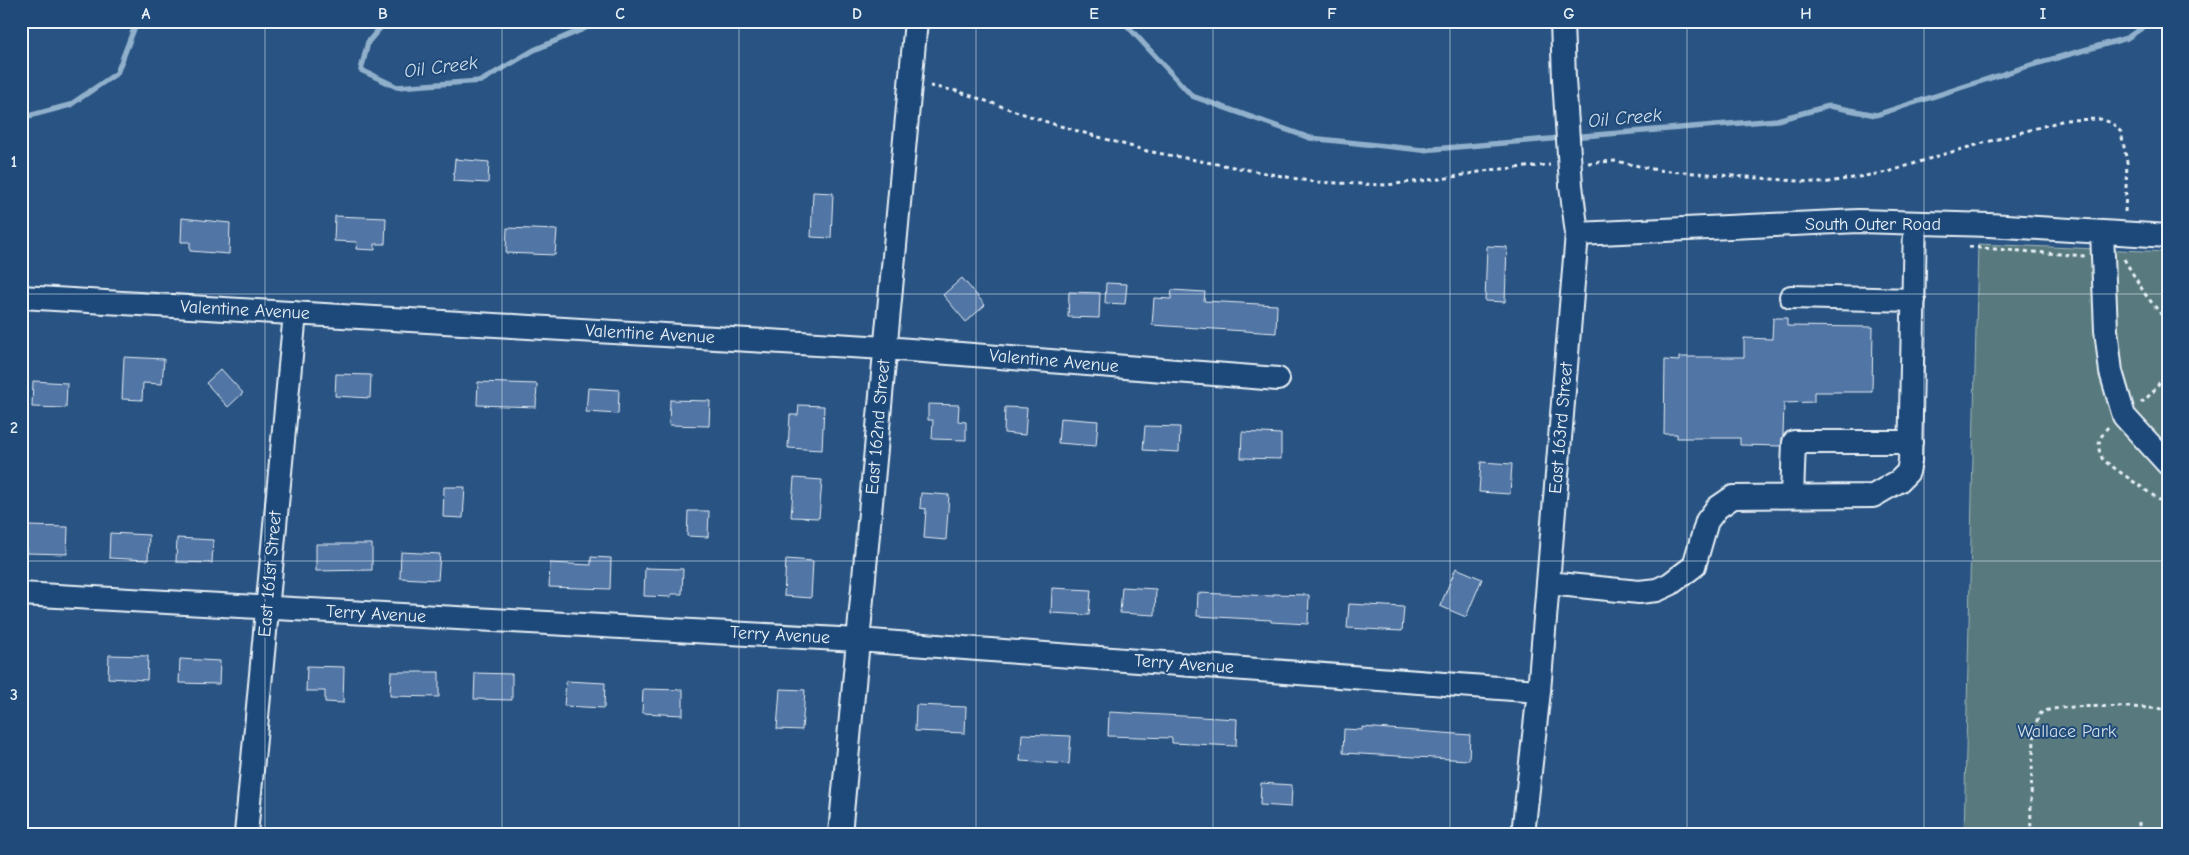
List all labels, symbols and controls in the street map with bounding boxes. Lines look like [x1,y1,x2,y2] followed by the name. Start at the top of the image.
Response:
[142,5,151,23] text: A
[378,5,388,23] text: B
[615,5,625,23] text: C
[852,5,862,23] text: D
[1089,5,1099,23] text: E
[1327,5,1337,23] text: F
[1563,5,1575,23] text: G
[1800,5,1812,23] text: H
[2040,5,2046,23] text: I
[403,51,480,82] water label: Oil Creek
[1587,104,1663,132] water label: Oil Creek
[11,153,17,171] text: 1
[1805,214,1941,235] street label: South Outer Road
[180,296,310,324] street label: Valentine Avenue
[585,320,715,348] street label: Valentine Avenue
[988,345,1120,377] street label: Valentine Avenue
[862,358,894,495] street label: East 162nd Street
[1545,360,1577,495] street label: East 163rd Street
[10,419,18,437] text: 2
[254,509,286,638] street label: East 161st Street
[325,601,427,627] street label: Terry Avenue
[729,622,831,648] street label: Terry Avenue
[1133,650,1235,678] street label: Terry Avenue
[10,686,18,704] text: 3
[2017,721,2117,742] park label: Wallace Park

